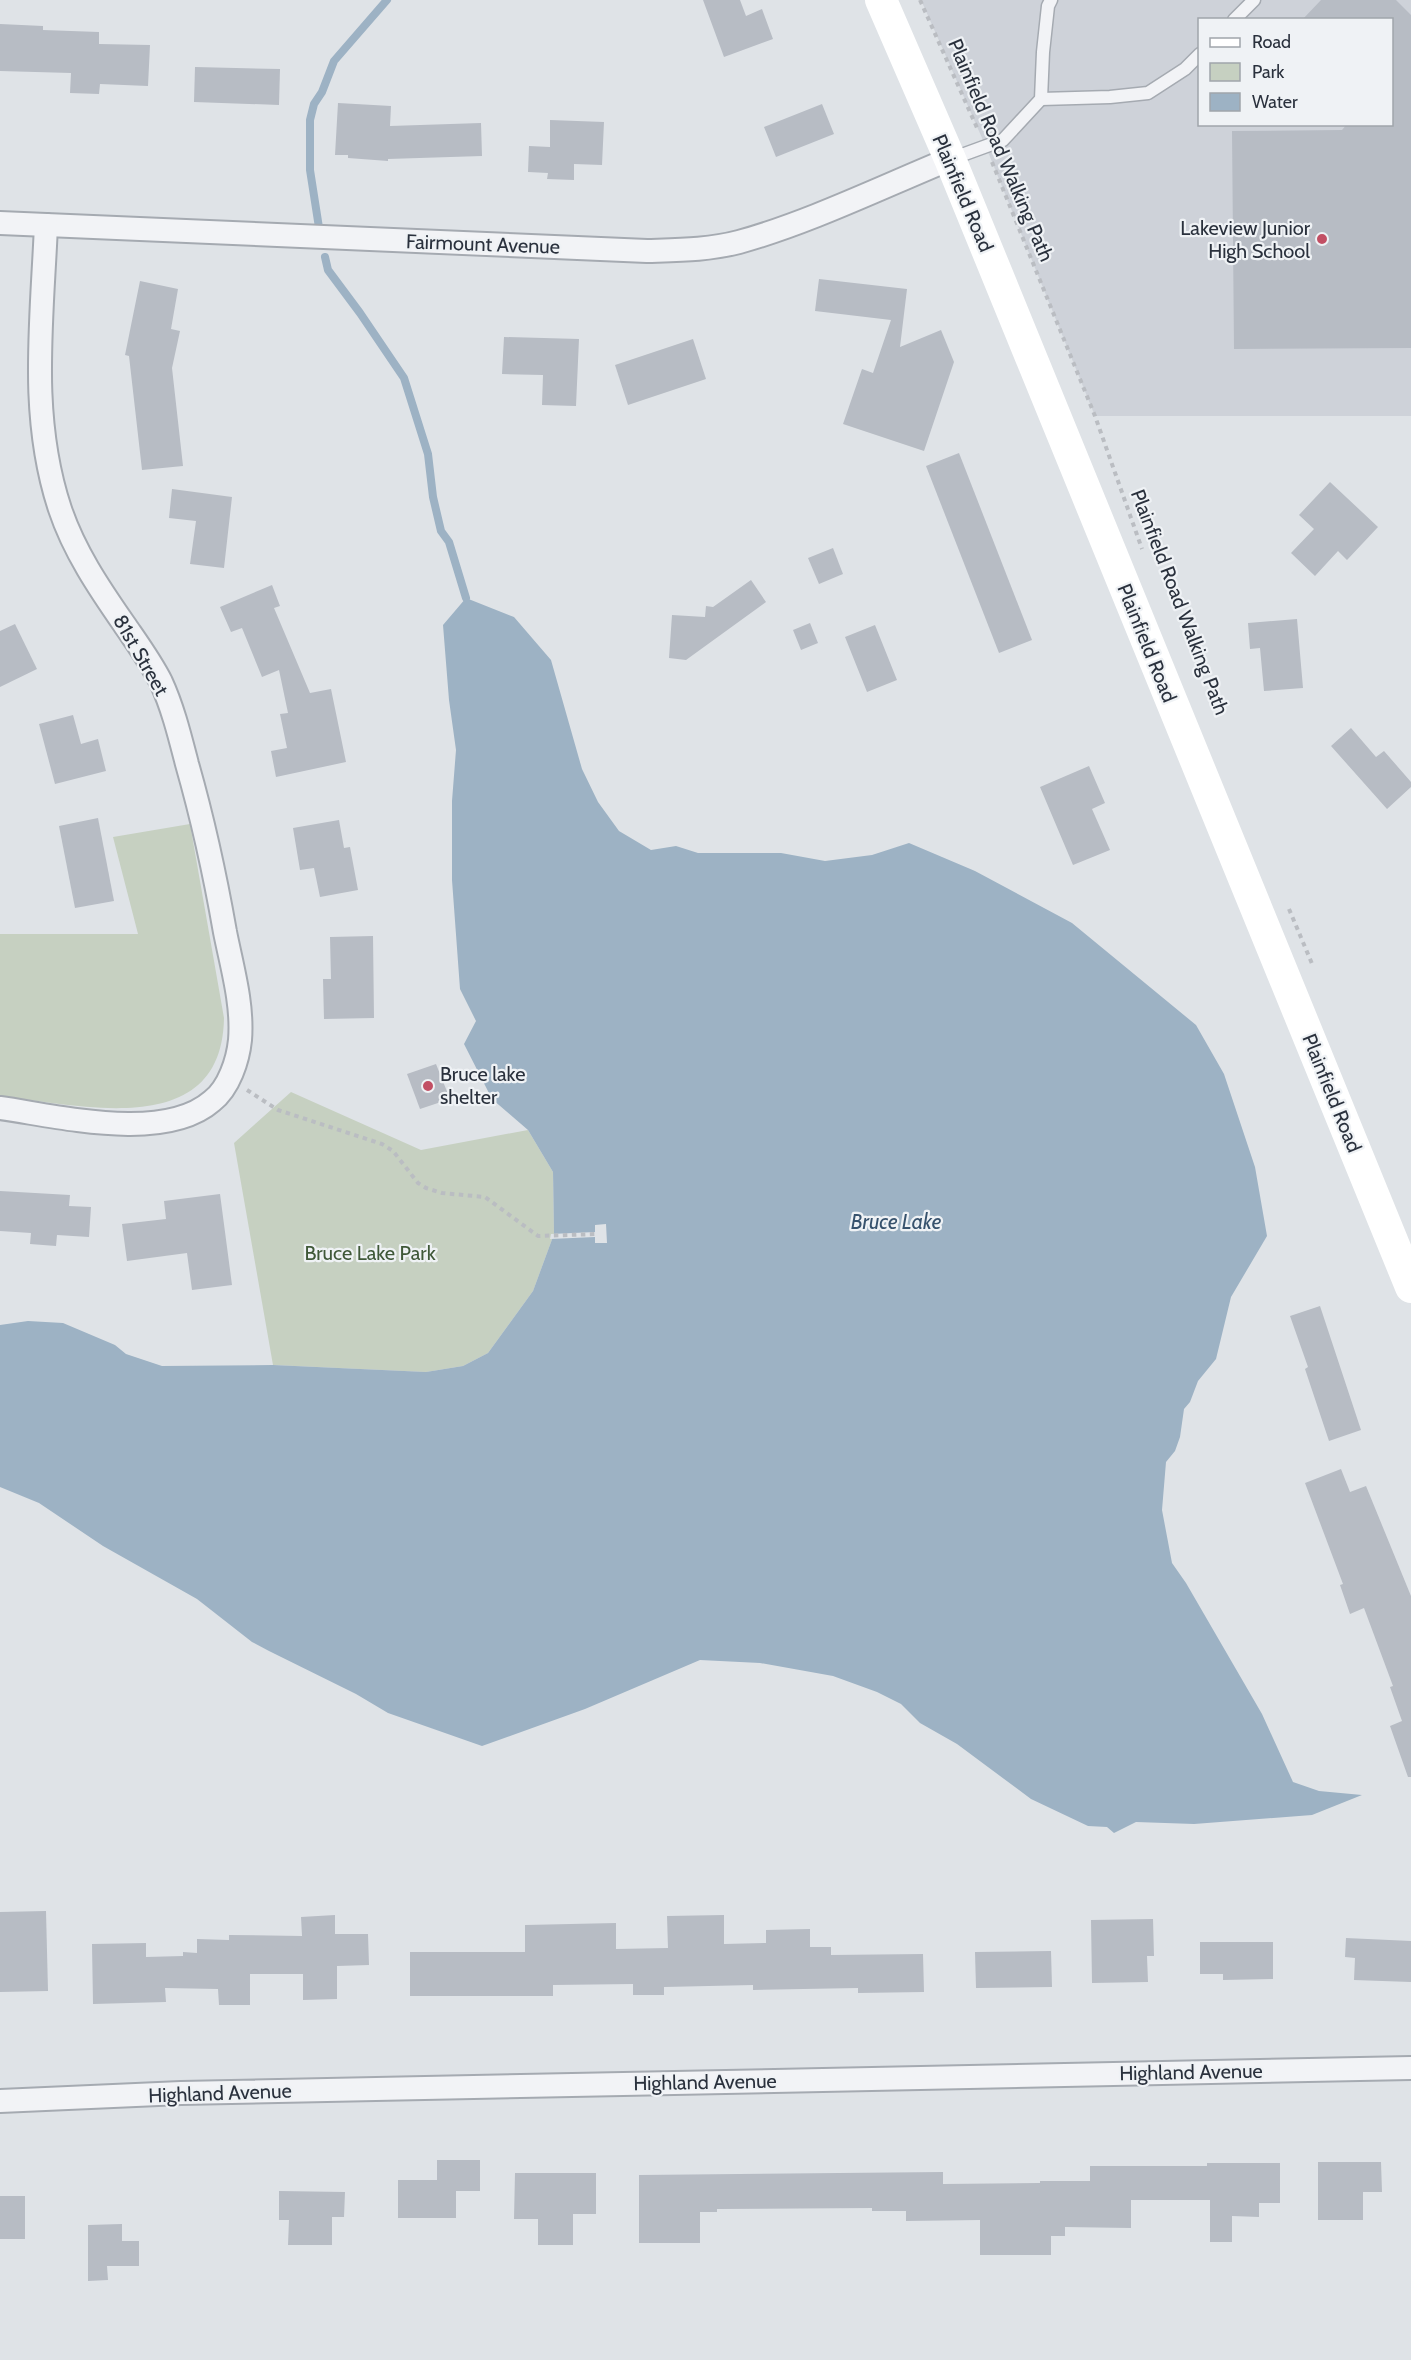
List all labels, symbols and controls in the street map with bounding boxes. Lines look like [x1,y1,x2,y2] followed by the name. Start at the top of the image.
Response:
[1198,18,1393,126] legend
[1252,31,1291,53] text: Road
[943,35,1059,265] street label: Plainfield Road Walking Path
[1252,61,1285,83] text: Park
[1252,91,1298,113] text: Water
[927,130,999,256] street label: Plainfield Road
[1180,216,1311,263] place label: Lakeview Junior High School
[406,229,560,259] street label: Fairmount Avenue
[1315,232,1329,246] marker: Lakeview Junior High School
[1126,486,1234,718] street label: Plainfield Road Walking Path
[1112,580,1182,706] street label: Plainfield Road
[108,610,174,700] street label: 81st Street
[1297,1030,1367,1156] street label: Plainfield Road
[440,1062,525,1109] place label: Bruce lake shelter
[421,1079,435,1093] marker: Bruce lake shelter
[851,1209,942,1234] water label: Bruce Lake
[304,1241,436,1265] park label: Bruce Lake Park
[1119,2059,1263,2085] street label: Highland Avenue
[633,2069,777,2095] street label: Highland Avenue
[148,2079,292,2107] street label: Highland Avenue

